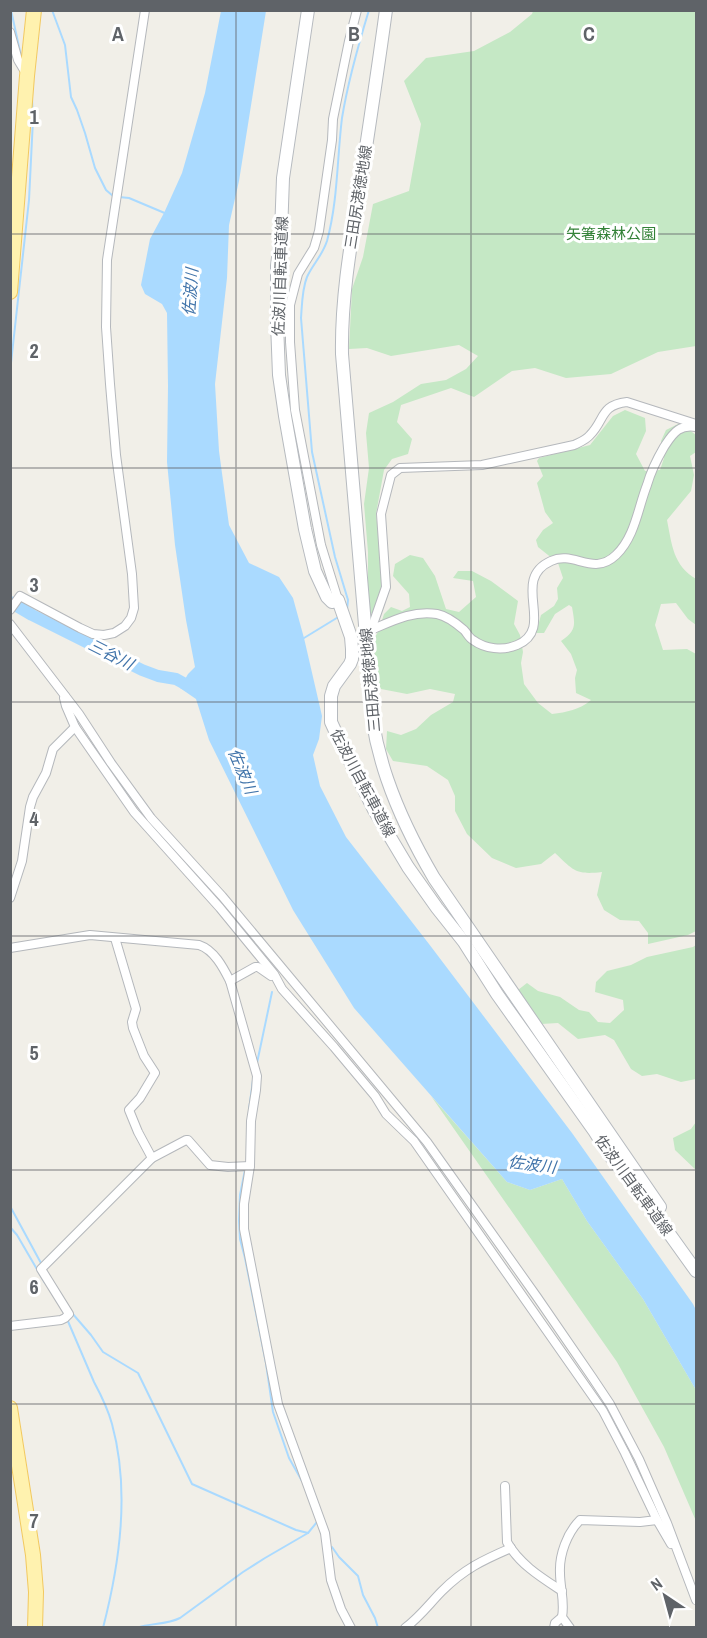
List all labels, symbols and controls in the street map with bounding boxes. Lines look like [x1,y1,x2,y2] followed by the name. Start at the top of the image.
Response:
[112,20,124,47] text: A
[348,20,360,47] text: B
[583,20,595,47] text: C
[29,103,39,130] text: 1
[339,143,377,251] street label: 三田尻港徳地線
[267,216,293,336] street label: 佐波川自転車道線
[566,223,656,244] park label: 矢箸森林公園
[177,265,203,317] water label: 佐波川
[29,337,39,364] text: 2
[29,571,39,598] text: 3
[355,627,385,733] street label: 三田尻港徳地線
[85,633,139,676] water label: 三谷川
[326,725,400,841] street label: 佐波川自転車道線
[223,745,263,799] water label: 佐波川
[29,805,39,832] text: 4
[29,1039,39,1066] text: 5
[590,1130,678,1240] street label: 佐波川自転車道線
[507,1150,559,1178] water label: 佐波川
[29,1273,39,1300] text: 6
[29,1507,39,1534] text: 7
[635,1566,695,1626] north arrow
[646,1572,666,1596] text: N

